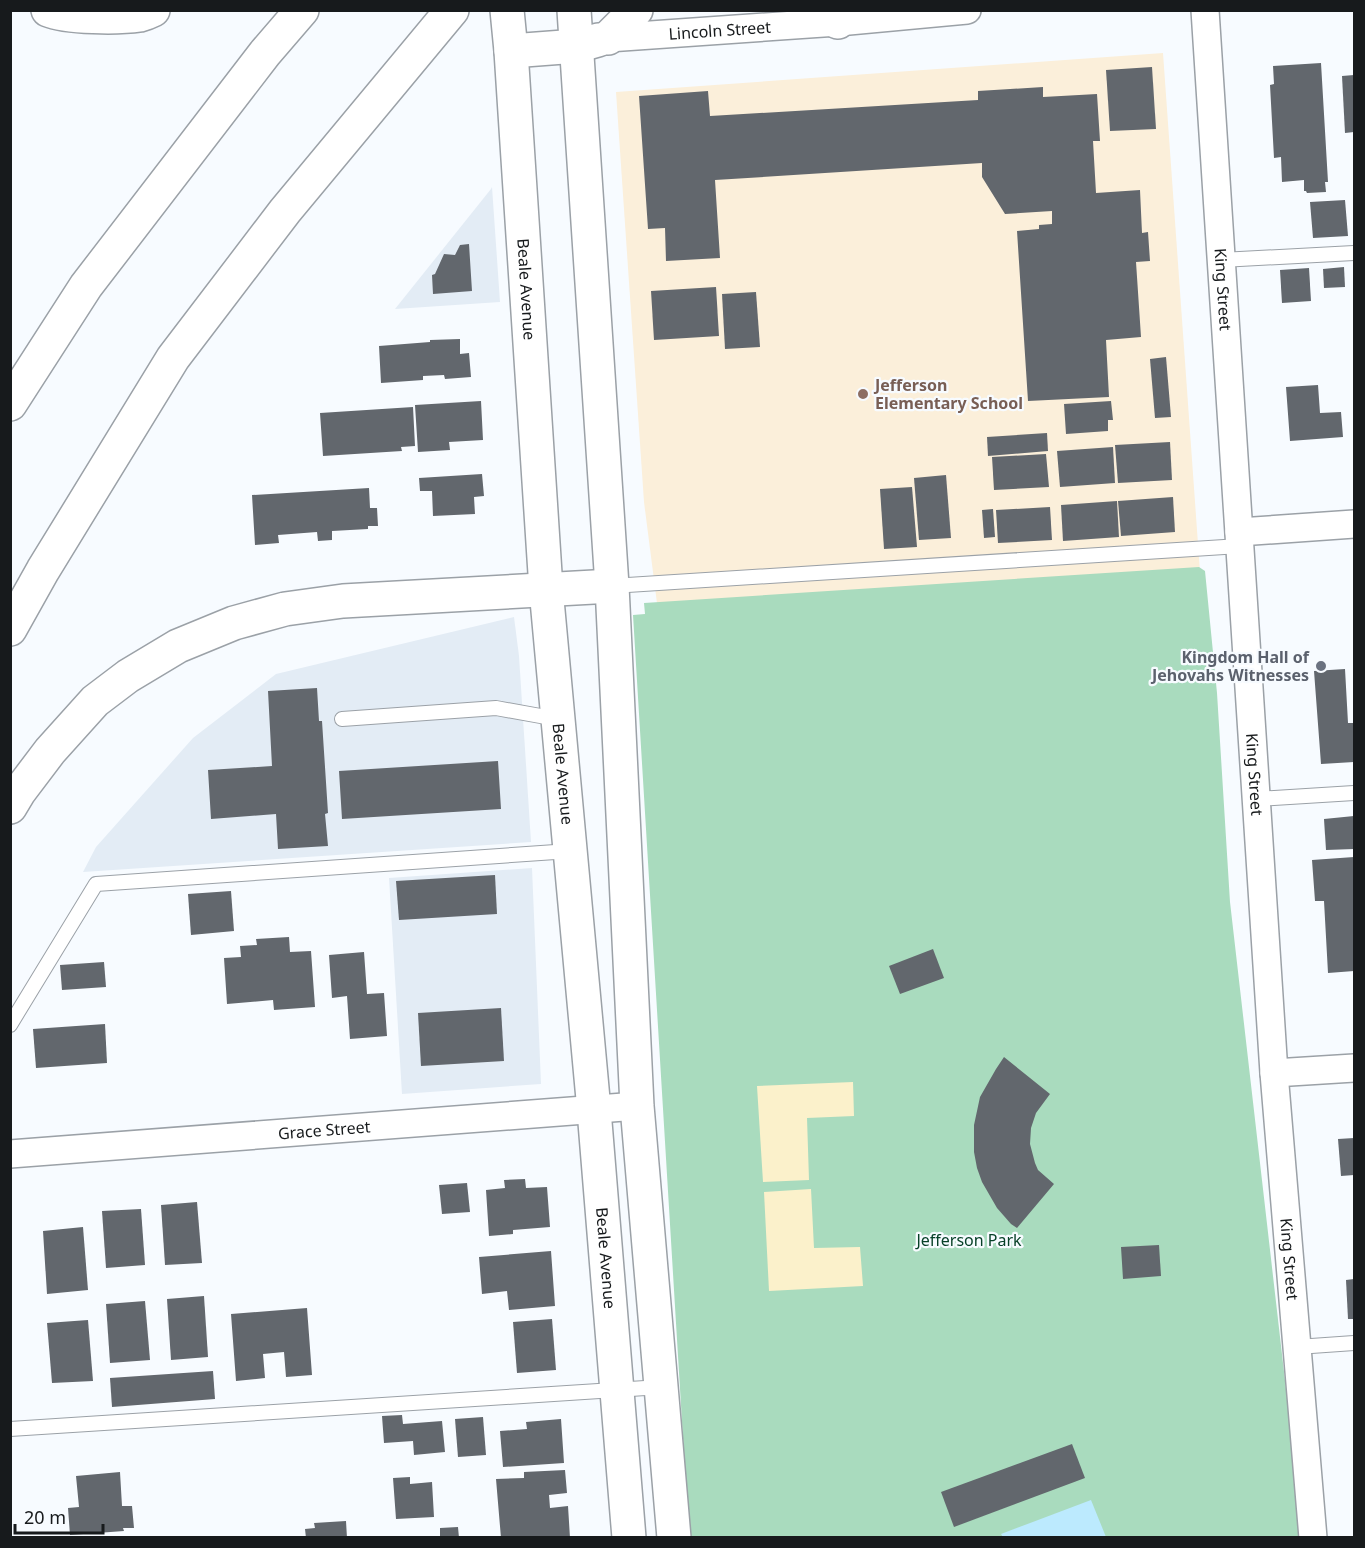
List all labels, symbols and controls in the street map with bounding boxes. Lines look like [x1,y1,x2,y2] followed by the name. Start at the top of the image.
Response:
[668,16,772,45] street label: Lincoln Street
[512,238,541,341] street label: Beale Avenue
[1209,247,1237,332] street label: King Street
[873,374,1023,414] place label: Jefferson Elementary School
[856,387,870,401] marker: Jefferson Elementary School
[1150,646,1310,686] place label: Kingdom Hall of Jehovahs Witnesses
[1314,659,1328,673] marker: Kingdom Hall of Jehovahs Witnesses
[547,722,579,826] street label: Beale Avenue
[1241,732,1268,817] street label: King Street
[277,1115,371,1144] street label: Grace Street
[591,1206,621,1310] street label: Beale Avenue
[1275,1217,1304,1301] street label: King Street
[914,1229,1022,1251] park label: Jefferson Park
[15,1497,104,1535] scale bar
[24,1505,66,1529] text: 20 m

